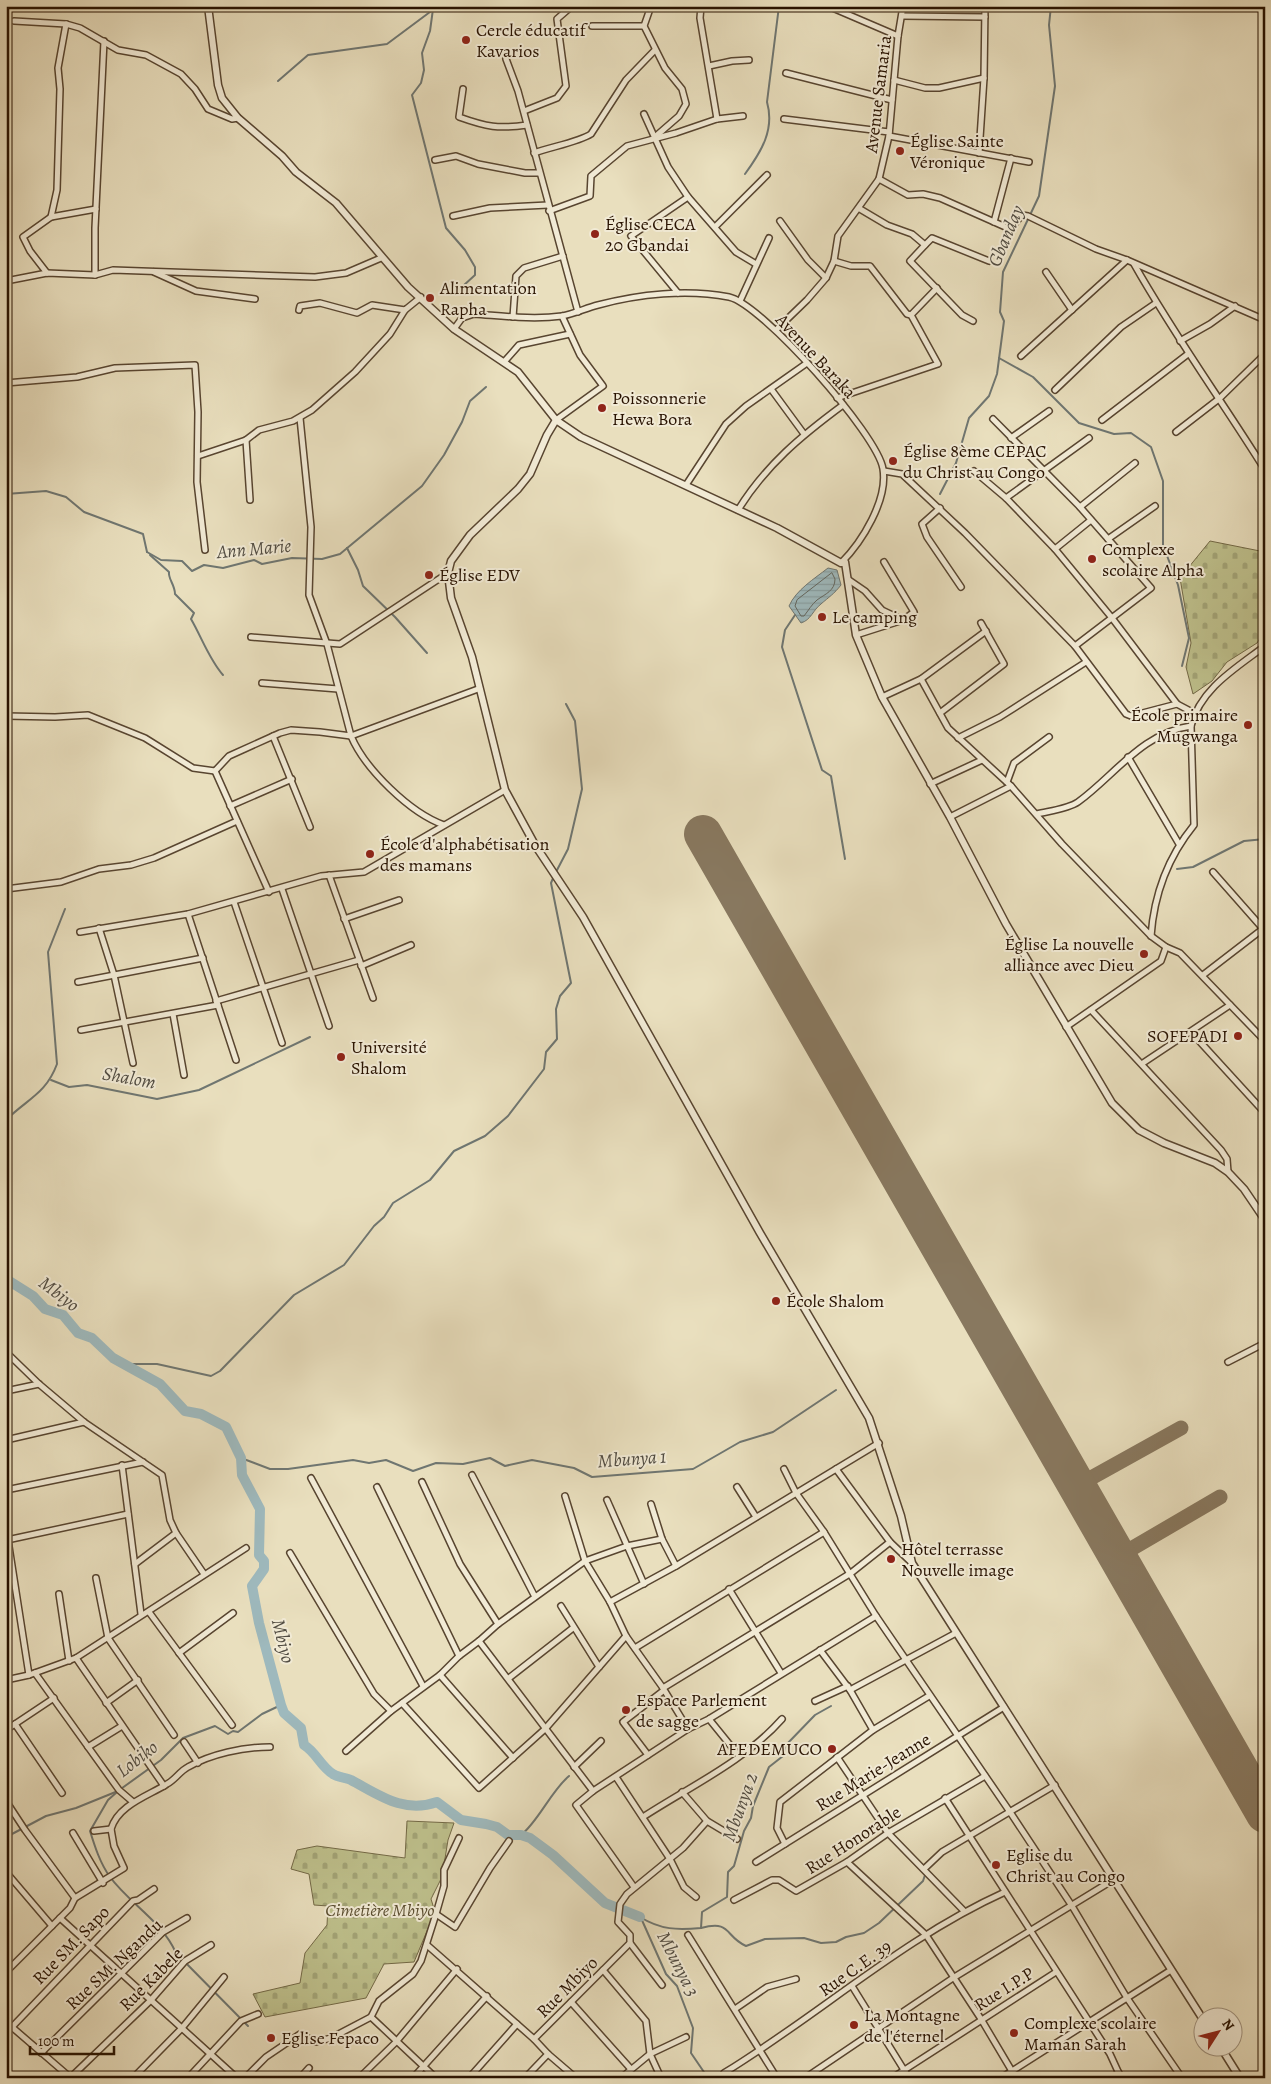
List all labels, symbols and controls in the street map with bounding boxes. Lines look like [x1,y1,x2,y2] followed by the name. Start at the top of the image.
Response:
[476,18,589,63] place label: Cercle éducatif Kavarios
[859,33,897,155] street label: Avenue Samaria
[460,34,472,46] marker: Cercle éducatif Kavarios
[909,129,1004,174] place label: Église Sainte Véronique
[894,145,906,157] marker: Église Sainte Véronique
[981,201,1031,271] water label: Gbanday
[605,212,696,257] place label: Église CECA 20 Gbandai
[589,228,601,240] marker: Église CECA 20 Gbandai
[439,276,537,321] place label: Alimentation Rapha
[424,292,436,304] marker: Alimentation Rapha
[770,307,862,404] street label: Avenue Baraka
[612,386,706,431] place label: Poissonnerie Hewa Bora
[596,402,608,414] marker: Poissonnerie Hewa Bora
[903,439,1047,484] place label: Église 8ème CEPAC du Christ au Congo
[887,455,899,467] marker: Église 8ème CEPAC du Christ au Congo
[215,533,292,565] water label: Ann Marie
[1102,537,1204,582] place label: Complexe scolaire Alpha
[1086,553,1098,565] marker: Complexe scolaire Alpha
[439,563,520,587] place label: Église EDV
[423,569,435,581] marker: Église EDV
[832,605,917,629] place label: Le camping
[816,611,828,623] marker: Le camping
[1131,703,1239,748] place label: École primaire Mugwanga
[1242,719,1254,731] marker: École primaire Mugwanga
[380,832,549,877] place label: École d'alphabétisation des mamans
[364,848,376,860] marker: École d'alphabétisation des mamans
[1004,932,1134,977] place label: Église La nouvelle alliance avec Dieu
[1138,948,1150,960] marker: Église La nouvelle alliance avec Dieu
[1147,1024,1228,1048] place label: SOFEPADI
[1232,1030,1244,1042] marker: SOFEPADI
[351,1035,427,1080] place label: Université Shalom
[335,1051,347,1063] marker: Université Shalom
[100,1061,158,1095] water label: Shalom
[33,1270,85,1318] water label: Mbiyo
[786,1289,884,1313] place label: École Shalom
[770,1295,782,1307] marker: École Shalom
[597,1444,667,1474] water label: Mbunya 1
[901,1537,1014,1582] place label: Hôtel terrasse Nouvelle image
[885,1553,897,1565] marker: Hôtel terrasse Nouvelle image
[265,1616,301,1666] water label: Mbiyo
[636,1688,767,1733] place label: Espace Parlement de sagge
[620,1704,632,1716] marker: Espace Parlement de sagge
[811,1727,935,1817] street label: Rue Marie-Jeanne
[111,1734,163,1784] water label: Lobiko
[716,1737,822,1761] place label: AFEDEMUCO
[826,1743,838,1755] marker: AFEDEMUCO
[716,1769,764,1845] water label: Mbunya 2
[801,1800,905,1880] street label: Rue Honorable
[1006,1843,1125,1888] place label: Eglise du Christ au Congo
[990,1859,1002,1871] marker: Eglise du Christ au Congo
[325,1898,435,1922] park label: Cimetière Mbiyo
[27,1900,115,1990] street label: Rue SM. Sapo
[60,1913,168,2015] street label: Rue SM. Ngandu
[651,1927,705,2001] water label: Mbunya 3
[814,1934,896,2002] street label: Rue C.E. 39
[114,1942,188,2016] street label: Rue Kabele
[531,1951,603,2023] street label: Rue Mbiyo
[970,1961,1039,2017] street label: Rue I.P.P
[864,2003,960,2048] place label: La Montagne de l'éternel
[1194,2006,1244,2056] north arrow
[1024,2011,1156,2056] place label: Complexe scolaire Maman Sarah
[1217,2015,1239,2034] text: N
[848,2019,860,2031] marker: La Montagne de l'éternel
[30,2024,114,2056] scale bar
[281,2026,379,2050] place label: Eglise Fepaco
[1008,2027,1020,2039] marker: Complexe scolaire Maman Sarah
[38,2031,75,2051] text: 100 m
[265,2032,277,2044] marker: Eglise Fepaco

